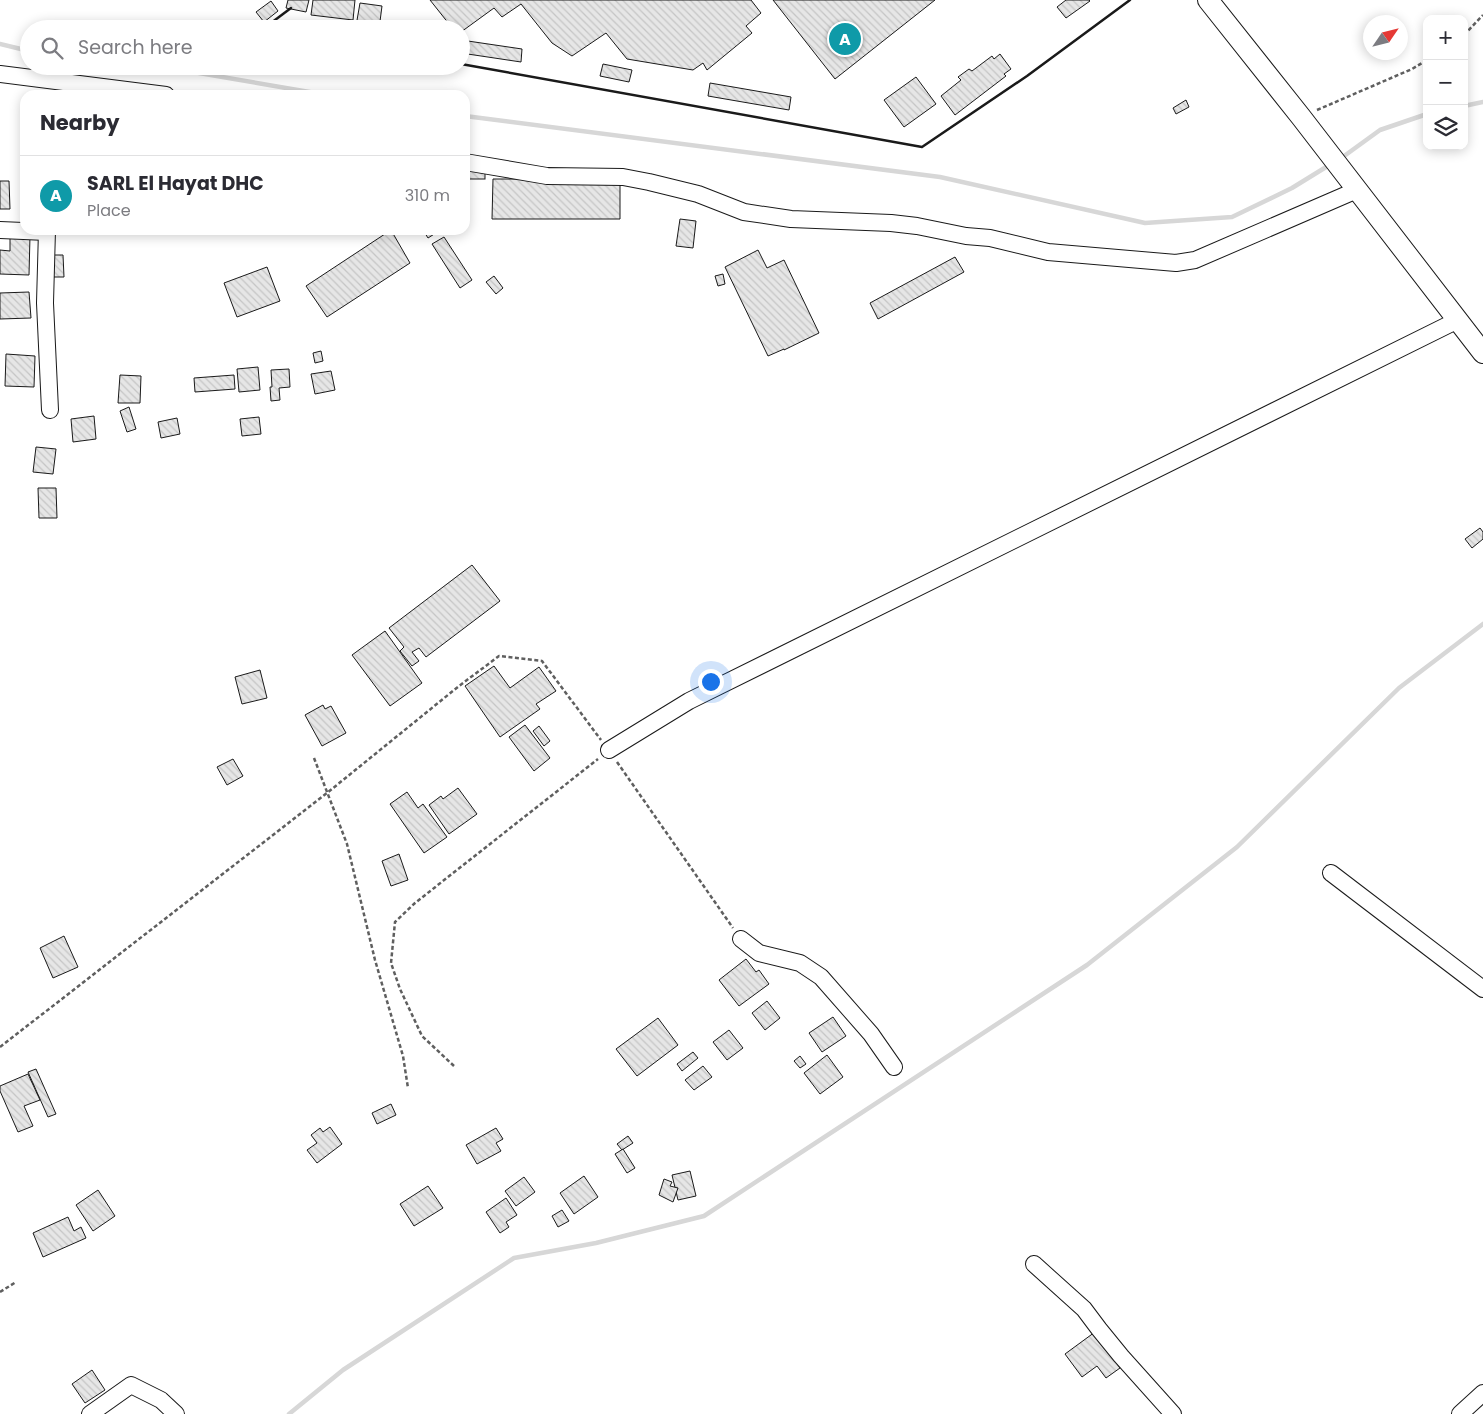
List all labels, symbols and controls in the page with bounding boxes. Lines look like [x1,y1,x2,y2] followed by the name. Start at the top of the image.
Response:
[1363,15,1408,60] north arrow
[1423,15,1468,150] map controls
[1423,15,1468,60] button: +
[20,20,470,75] search box
[829,20,861,58] pin: A
[38,34,66,62] icon: search
[78,34,192,61] text: Search here
[1423,60,1468,105] button: −
[1423,105,1468,150] button: layers
[40,108,120,137] text: Nearby
[87,170,264,197] text: SARL El Hayat DHC
[50,184,62,207] text: A
[405,184,450,207] text: 310 m
[87,199,131,222] text: Place
[698,669,724,695] your location

